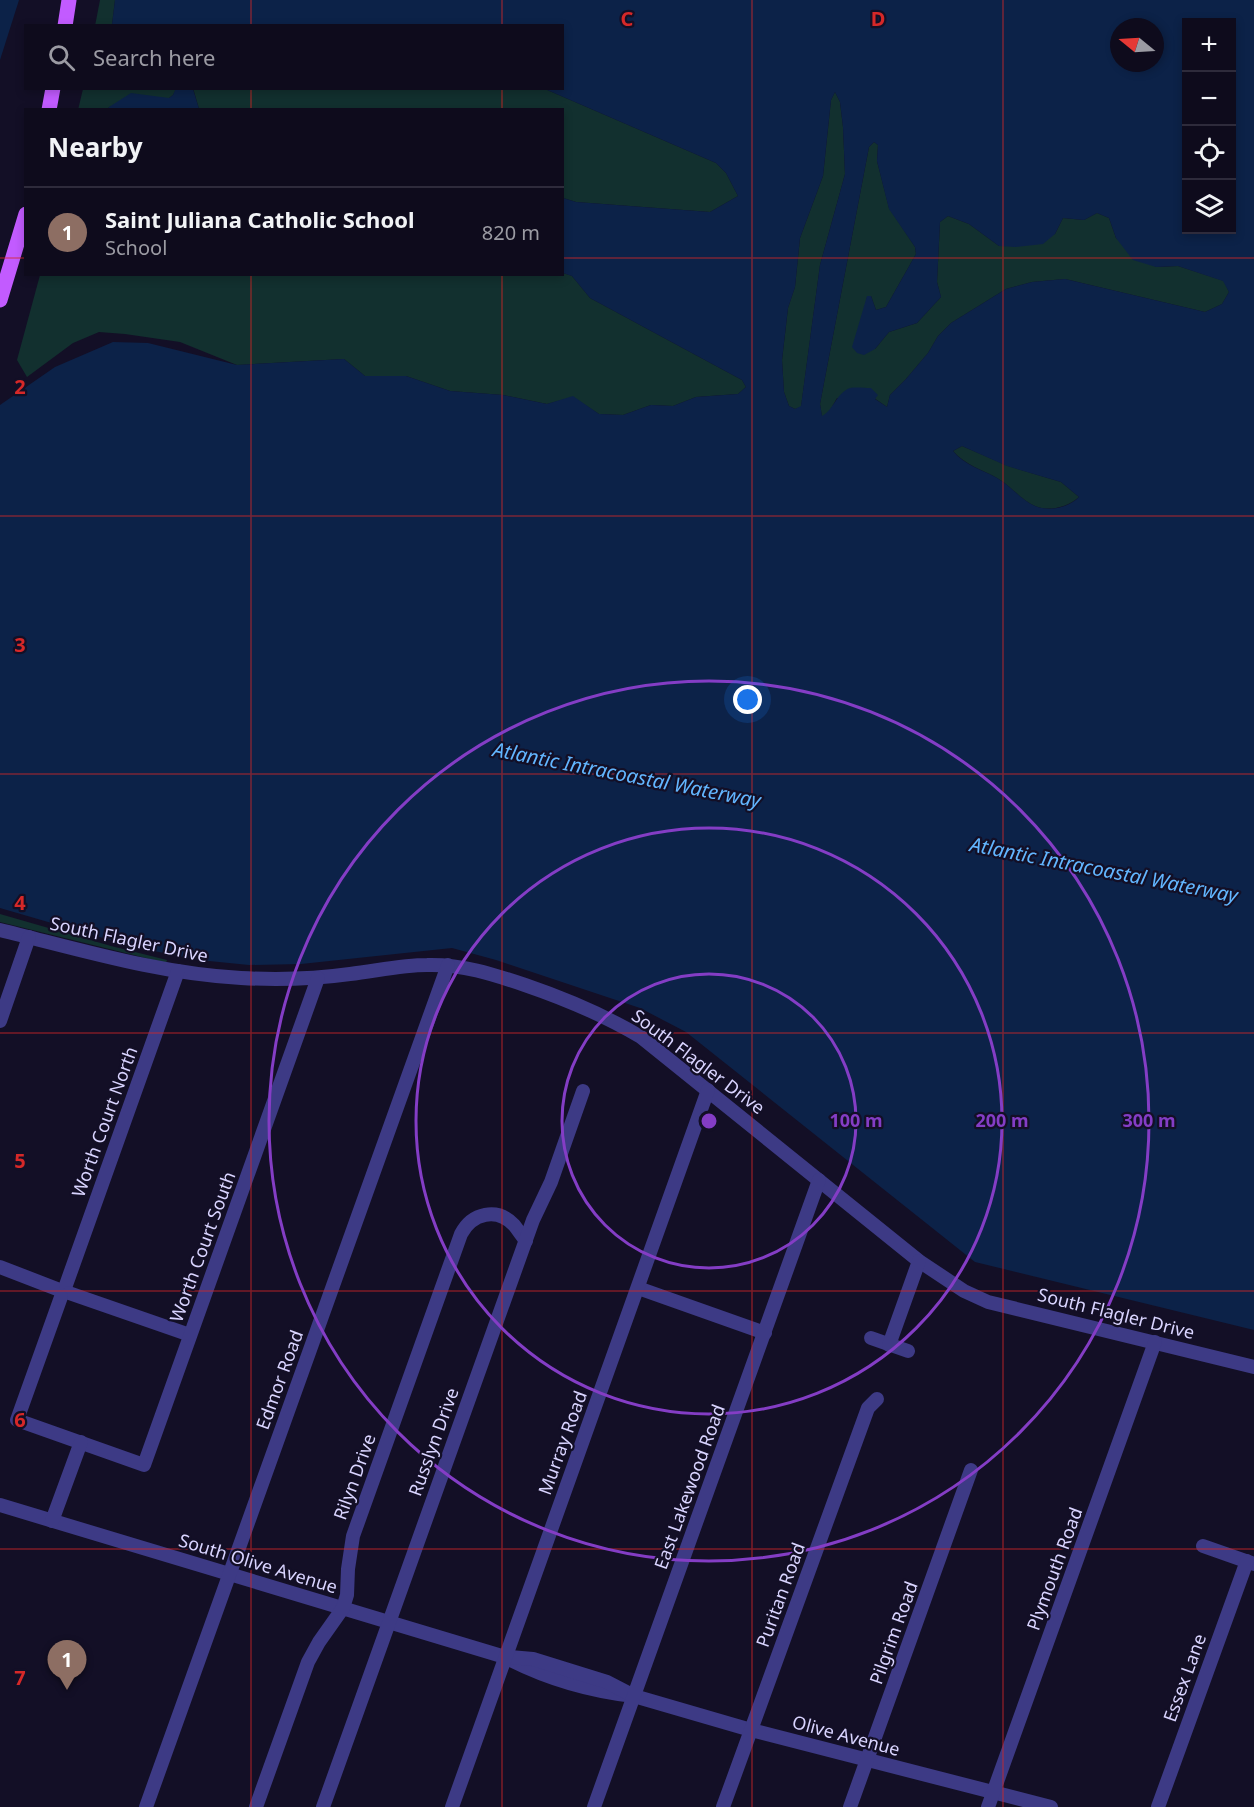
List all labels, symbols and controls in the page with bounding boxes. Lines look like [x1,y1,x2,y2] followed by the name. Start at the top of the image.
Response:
[621,5,634,32] text: C
[871,5,885,32] text: D
[1110,18,1164,72] north arrow
[1182,18,1236,234] map controls
[1182,18,1236,72] button: +
[24,24,564,90] search box
[45,41,78,74] icon: search
[93,42,215,72] text: Search here
[1182,72,1236,126] button: −
[1182,126,1236,180] button: locate
[48,129,143,165] text: Nearby
[1182,180,1236,234] button: layers
[105,204,414,234] text: Saint Juliana Catholic School
[62,219,73,246] text: 1
[482,219,540,246] text: 820 m
[105,234,167,261] text: School
[14,373,26,400] text: 2
[14,631,26,658] text: 3
[733,685,762,714] your location
[489,735,765,814] water label: Atlantic Intracoastal Waterway
[966,830,1242,909] water label: Atlantic Intracoastal Waterway
[14,889,26,916] text: 4
[48,911,210,967] street label: South Flagler Drive
[627,1003,770,1119] street label: South Flagler Drive
[66,1043,142,1200] street label: Worth Court North
[829,1108,883,1132] text: 100 m
[975,1108,1029,1132] text: 200 m
[1122,1108,1176,1132] text: 300 m
[699,1111,719,1131] centre of rings
[14,1147,26,1174] text: 5
[164,1168,240,1325] street label: Worth Court South
[1035,1282,1197,1344] street label: South Flagler Drive
[250,1327,308,1433] street label: Edmor Road
[402,1384,464,1499] street label: Russlyn Drive
[532,1387,592,1498] street label: Murray Road
[648,1401,730,1572] street label: East Lakewood Road
[14,1406,26,1433] text: 6
[327,1430,381,1523] street label: Rilyn Drive
[1021,1504,1087,1633] street label: Plymouth Road
[176,1527,341,1599] street label: South Olive Avenue
[750,1539,810,1650] street label: Puritan Road
[863,1578,923,1688] street label: Pilgrim Road
[1157,1630,1211,1725] street label: Essex Lane
[48,1640,86,1690] pin: 1
[14,1664,26,1691] text: 7
[790,1709,903,1761] street label: Olive Avenue

